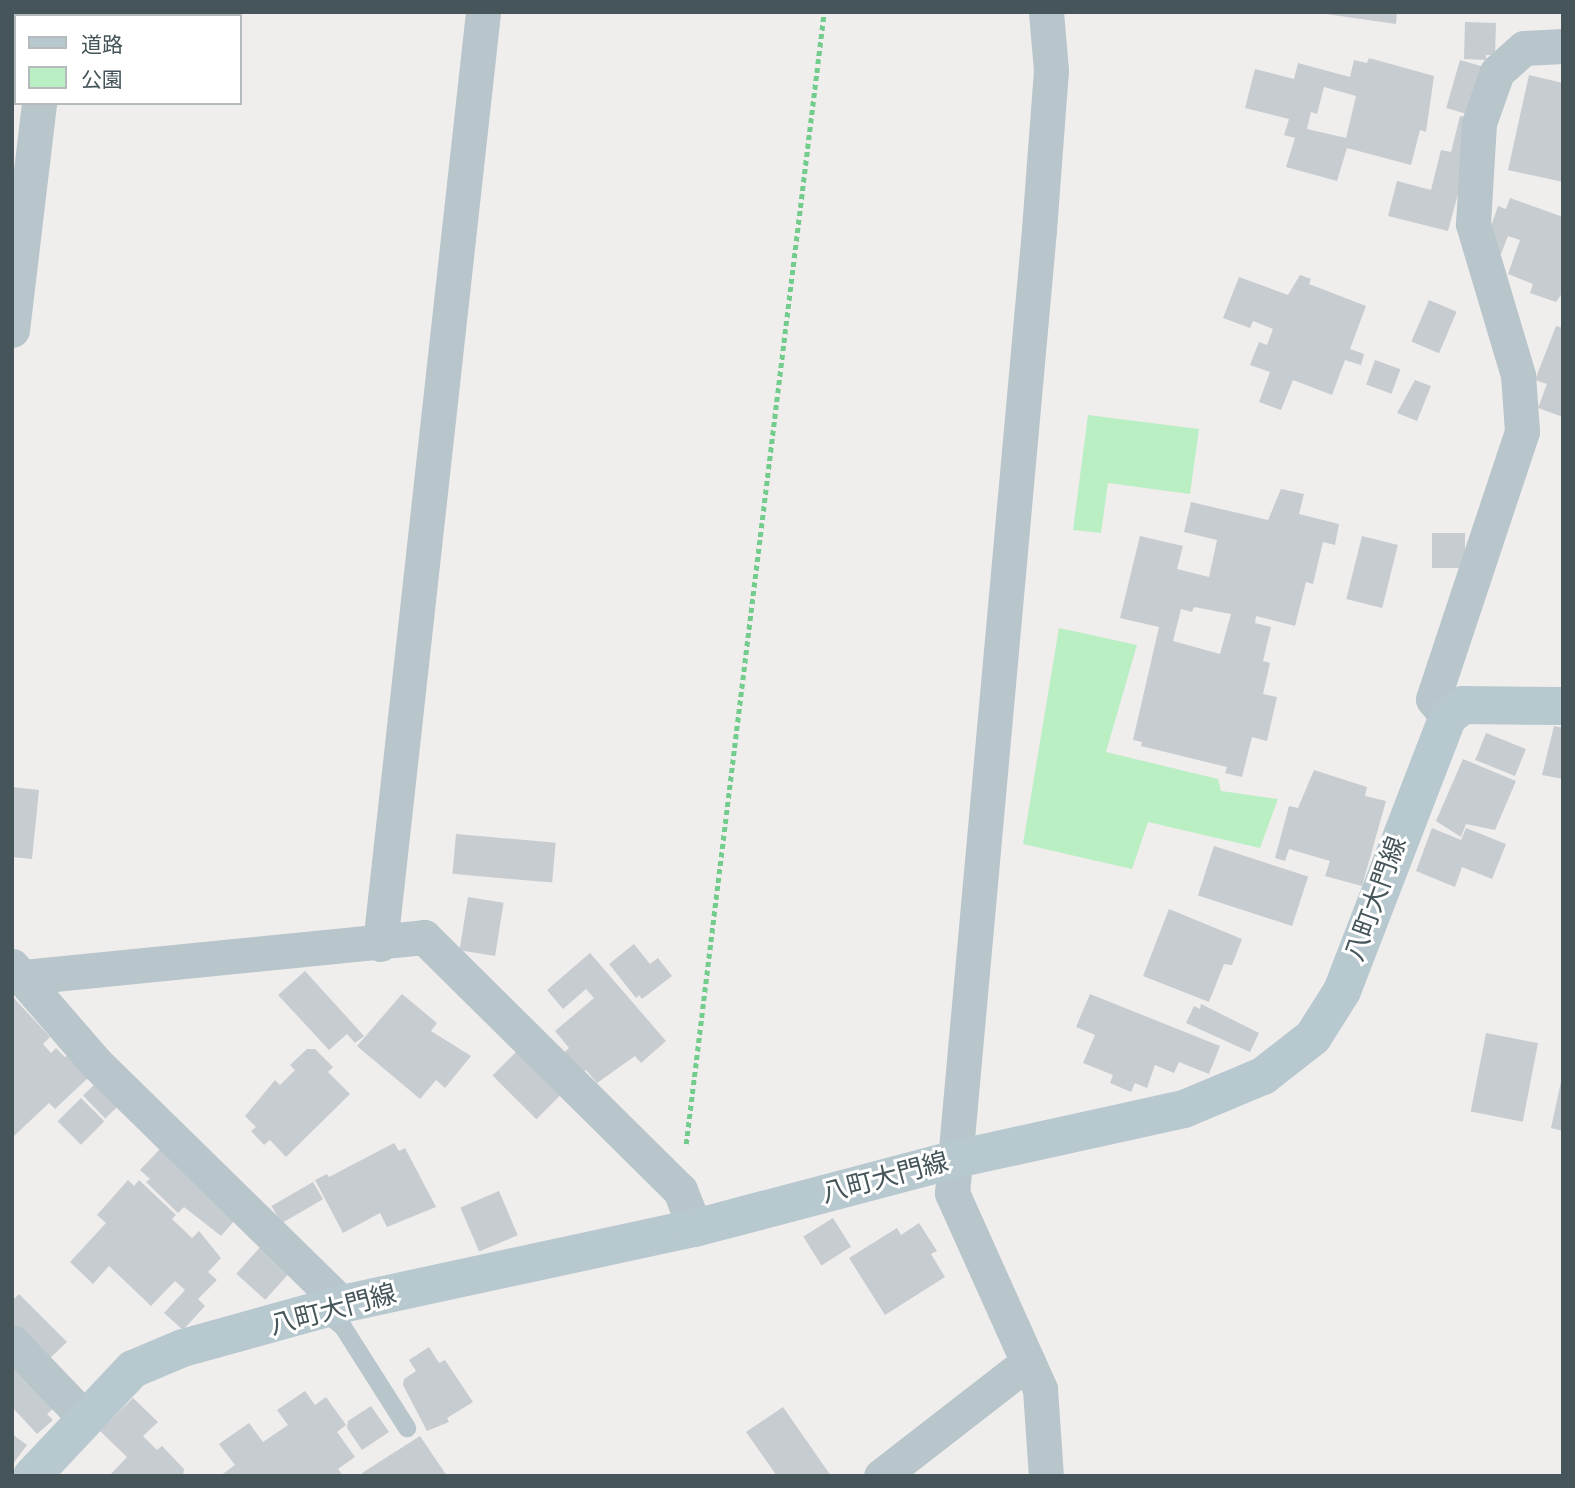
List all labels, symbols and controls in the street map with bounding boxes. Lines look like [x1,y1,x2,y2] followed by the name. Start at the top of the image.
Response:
[14,14,242,105] legend
[81,33,123,57] text: 道路
[81,68,123,92] text: 公園
[1339,833,1413,965] street label: 八町大門線
[818,1146,952,1210] street label: 八町大門線
[266,1278,400,1342] street label: 八町大門線

